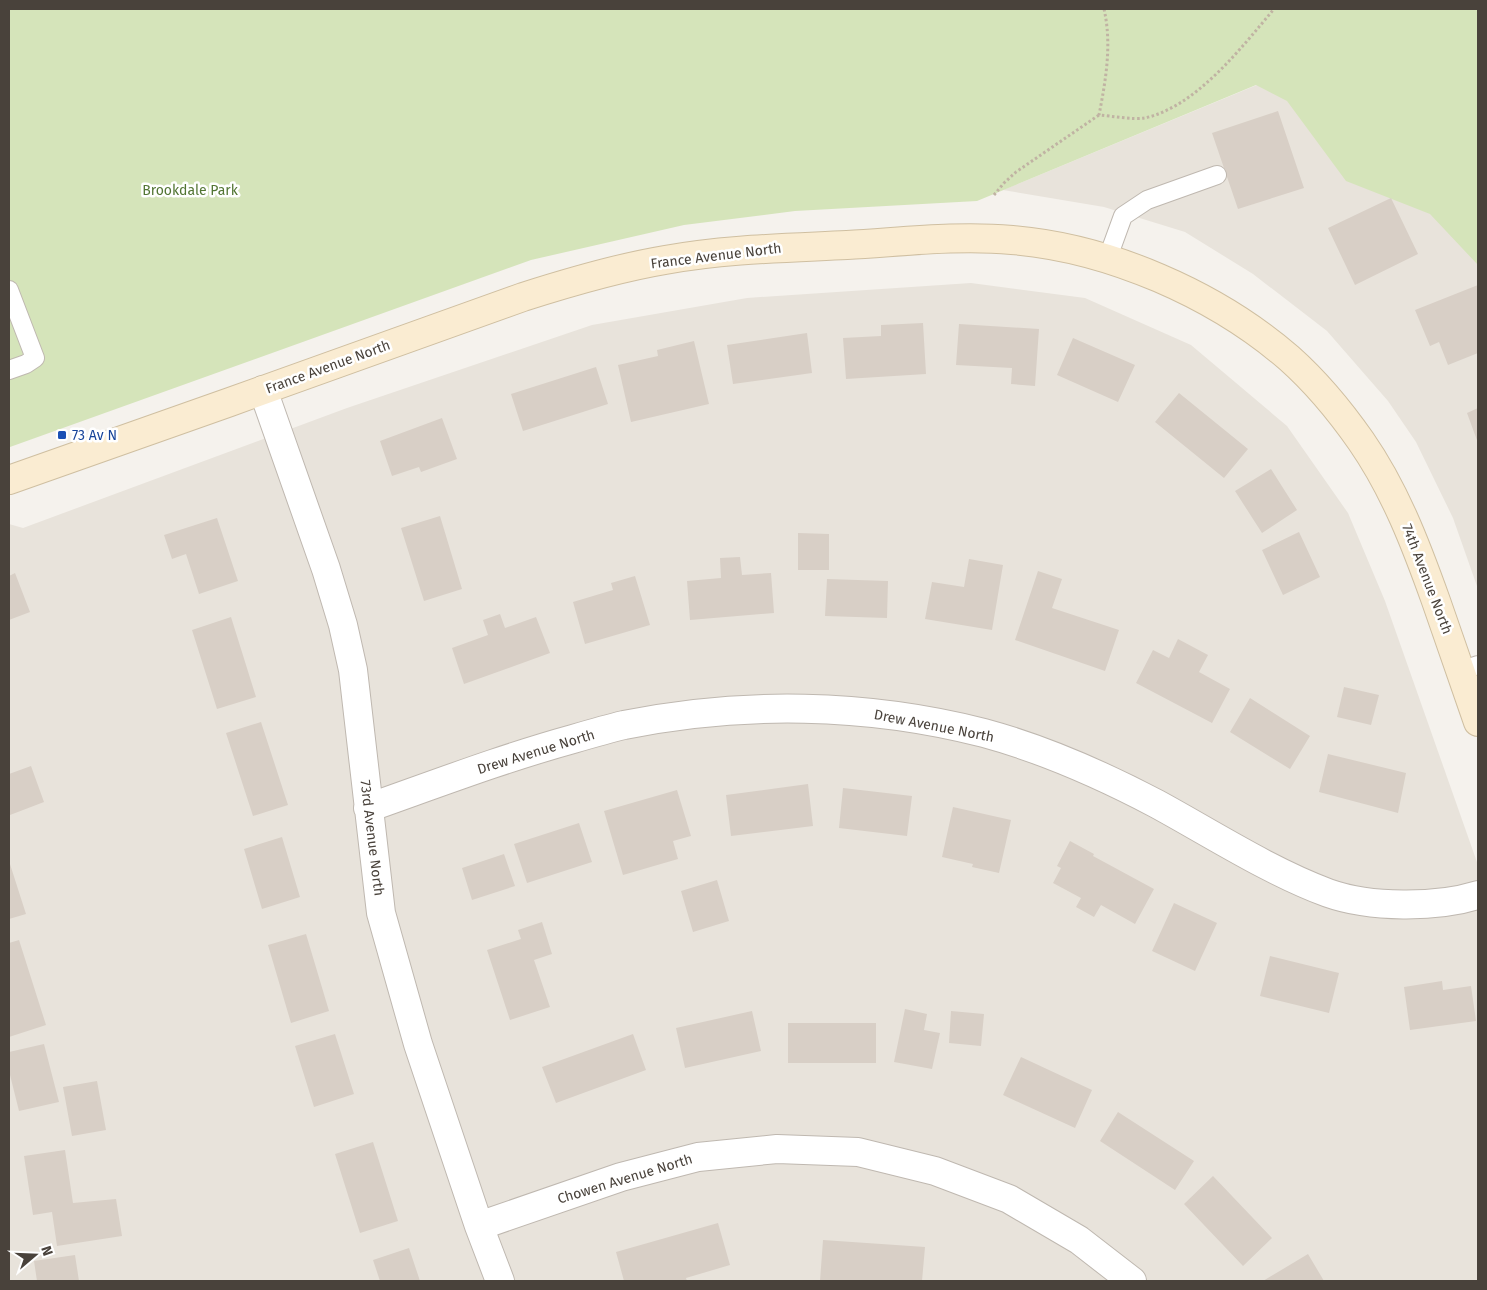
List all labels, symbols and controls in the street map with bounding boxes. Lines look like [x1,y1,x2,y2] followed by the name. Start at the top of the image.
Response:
[142,182,239,199] park label: Brookdale Park
[650,240,782,272] street label: France Avenue North
[263,337,393,397] street label: France Avenue North
[72,427,117,444] place label: 73 Av N
[56,429,68,441] marker: 73 Av N
[1398,521,1456,637] street label: 74th Avenue North
[873,706,995,746] street label: Drew Avenue North
[475,726,597,778] street label: Drew Avenue North
[356,779,388,897] street label: 73rd Avenue North
[555,1150,695,1208] street label: Chowen Avenue North
[10,1230,60,1280] north arrow
[37,1244,56,1258] text: N

